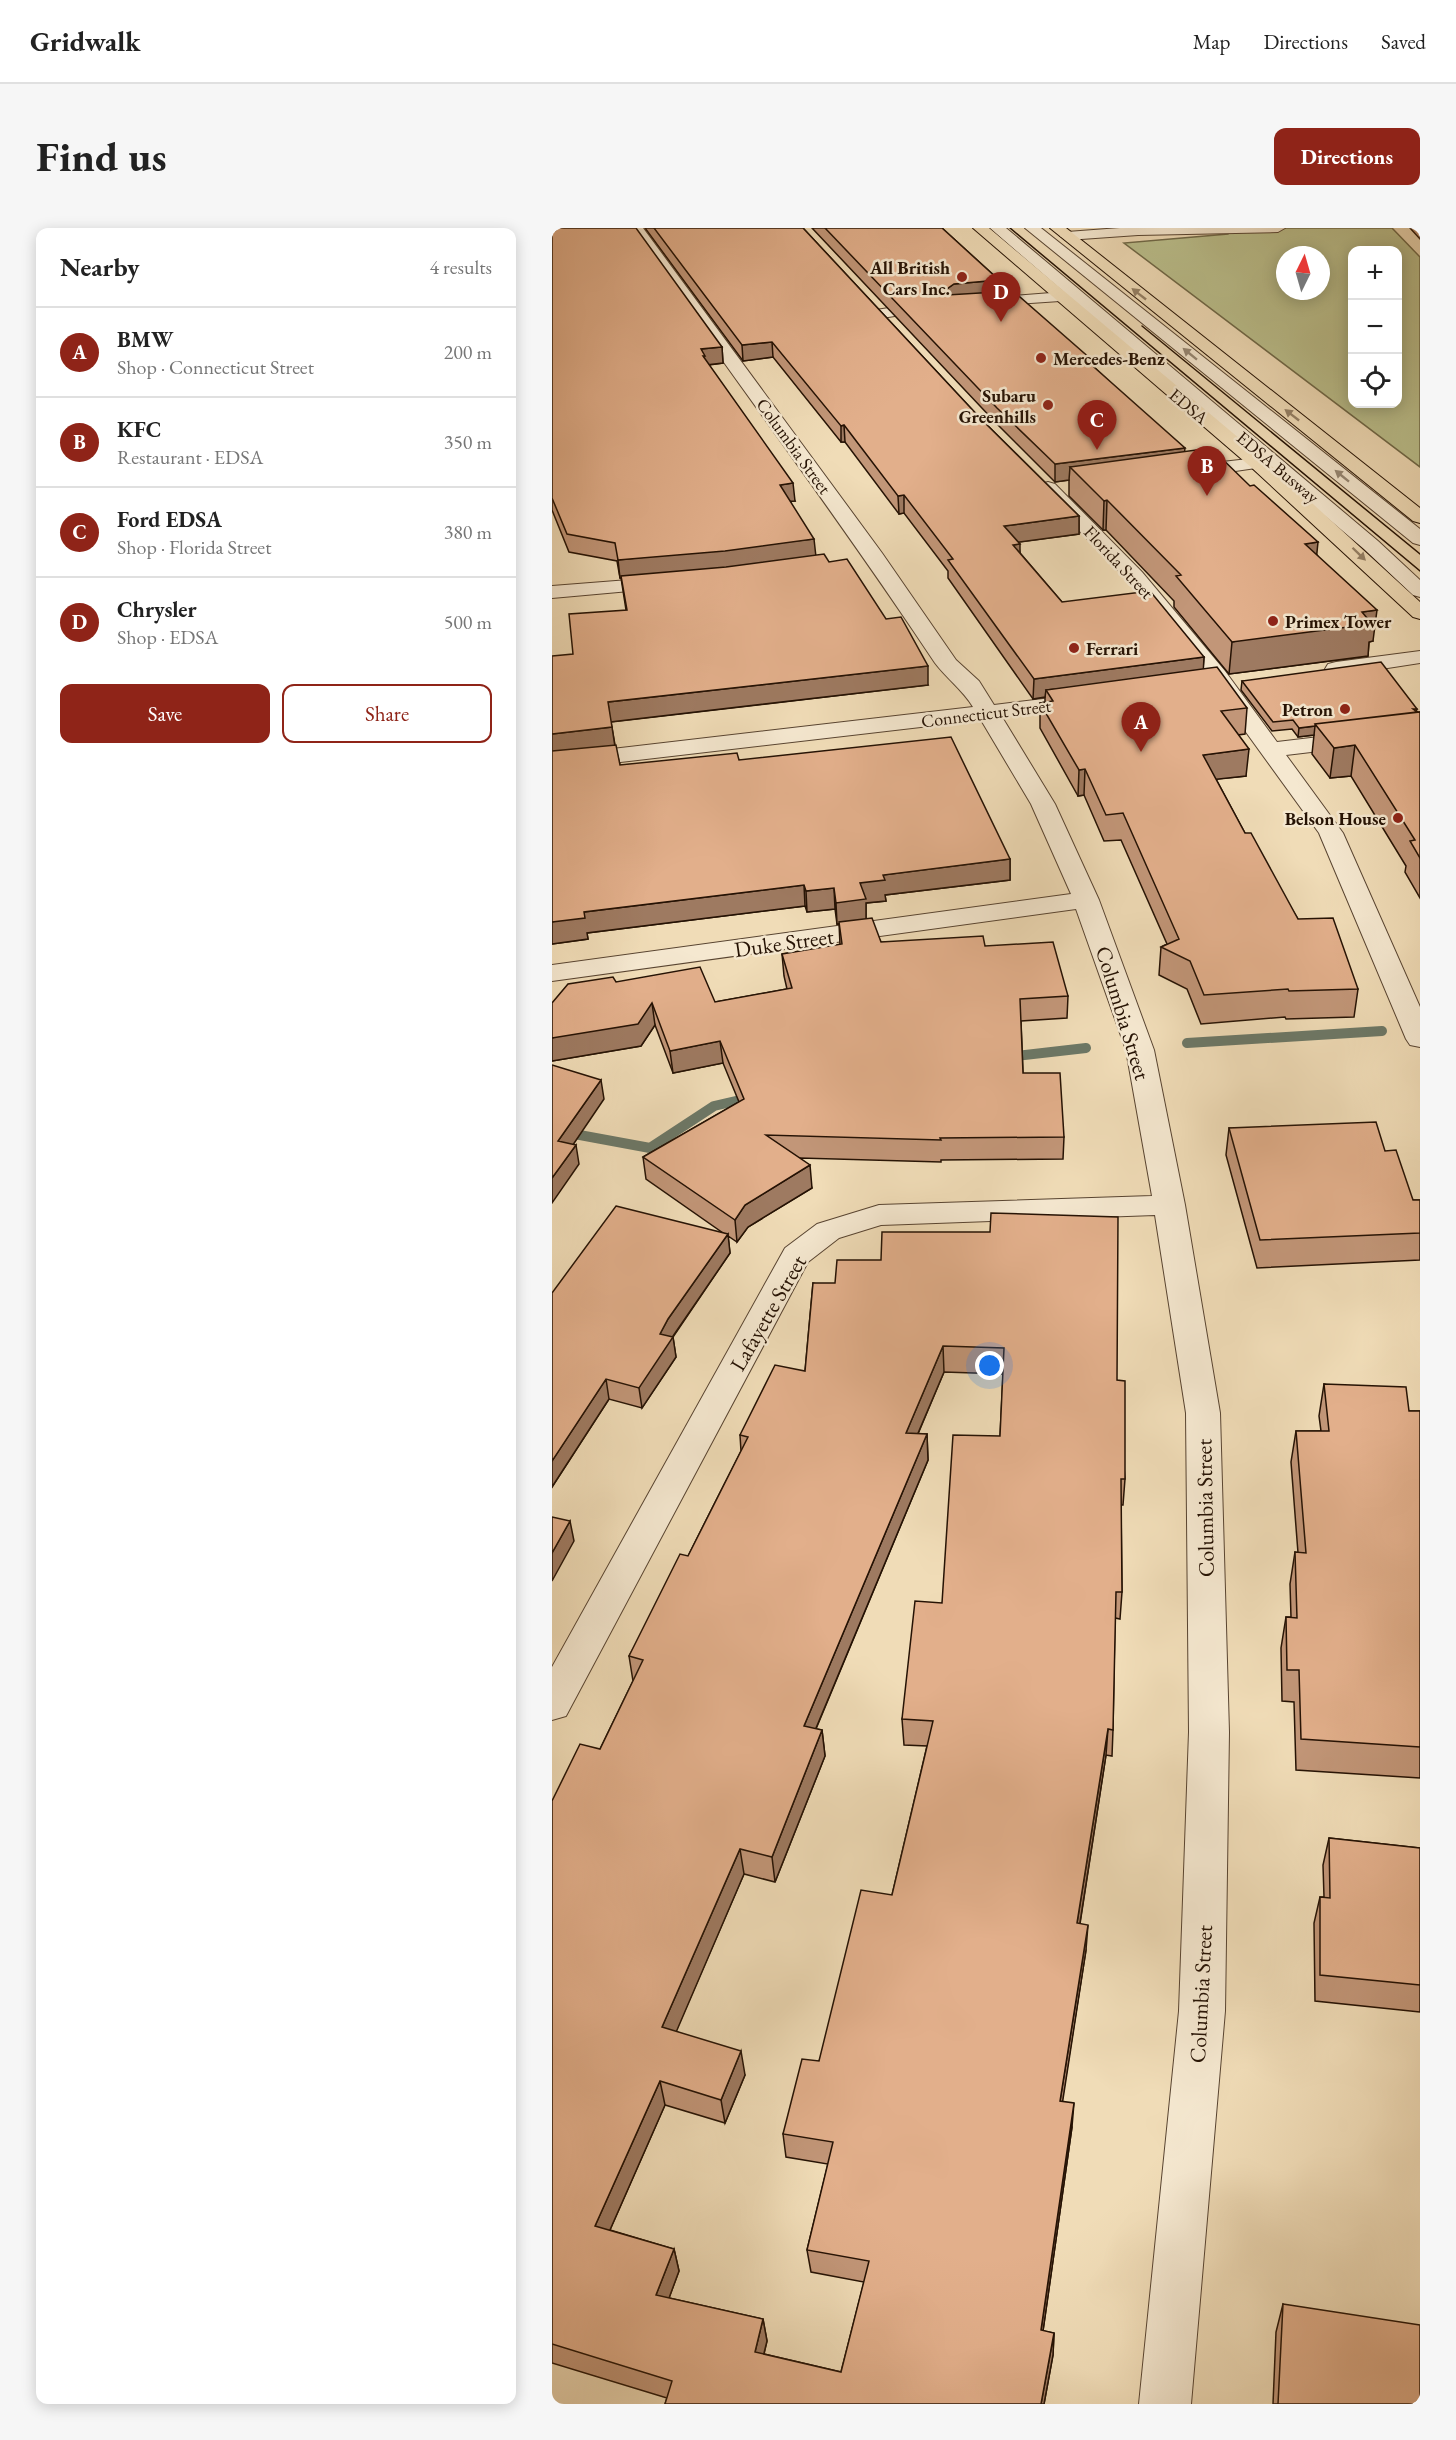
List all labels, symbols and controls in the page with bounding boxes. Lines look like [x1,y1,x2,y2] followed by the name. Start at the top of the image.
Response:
[30,23,141,59] text: Gridwalk
[1193,28,1230,55] text: Map
[1263,28,1348,55] text: Directions
[1381,28,1426,55] text: Saved
[1274,128,1420,185] button: Directions
[36,129,167,184] text: Find us
[1276,246,1330,300] north arrow
[1348,246,1402,408] map controls
[1348,246,1402,300] button: +
[60,250,140,284] text: Nearby
[429,254,492,280] text: 4 results
[869,256,950,300] place label: All British Cars Inc.
[955,270,969,284] marker: All British Cars Inc.
[982,272,1020,322] pin: D
[1131,288,1147,301] one-way arrow
[1348,300,1402,354] button: −
[117,325,173,354] text: BMW
[72,339,87,365] text: A
[444,339,492,365] text: 200 m
[1053,347,1165,370] place label: Mercedes-Benz
[1182,349,1197,361] one-way arrow
[1034,351,1048,365] marker: Mercedes-Benz
[117,354,314,380] text: Shop · Connecticut Street
[1348,354,1402,408] button: locate
[1165,383,1214,429] street label: EDSA
[959,384,1036,428] place label: Subaru Greenhills
[751,393,837,499] street label: Columbia Street
[1041,398,1055,412] marker: Subaru Greenhills
[1078,400,1116,450] pin: C
[1284,409,1300,422] one-way arrow
[117,415,161,444] text: KFC
[1232,426,1324,508] street label: EDSA Busway
[73,429,86,455] text: B
[444,429,492,455] text: 350 m
[117,444,263,470] text: Restaurant · EDSA
[1188,446,1226,496] pin: B
[1334,471,1349,483] one-way arrow
[117,505,222,534] text: Ford EDSA
[72,519,87,545] text: C
[444,519,492,545] text: 380 m
[1079,520,1159,604] street label: Florida Street
[117,534,271,560] text: Shop · Florida Street
[1351,546,1365,560] one-way arrow
[117,595,197,624] text: Chrysler
[72,609,87,635] text: D
[444,609,492,635] text: 500 m
[1285,610,1392,633] place label: Primex Tower
[1266,614,1280,628] marker: Primex Tower
[117,624,218,650] text: Shop · EDSA
[1086,637,1139,660] place label: Ferrari
[1067,641,1081,655] marker: Ferrari
[60,684,270,743] button: Save
[282,684,492,743] button: Share
[920,694,1053,732] street label: Connecticut Street
[1282,698,1333,721] place label: Petron
[1122,702,1160,752] pin: A
[1338,702,1352,716] marker: Petron
[1285,807,1386,830] place label: Belson House
[1391,811,1405,825] marker: Belson House
[733,922,836,964] street label: Duke Street
[1089,943,1157,1084] street label: Columbia Street
[723,1250,813,1376] street label: Lafayette Street
[975,1351,1004,1380] your location
[1189,1438,1221,1577] street label: Columbia Street
[1183,1924,1219,2064] street label: Columbia Street

